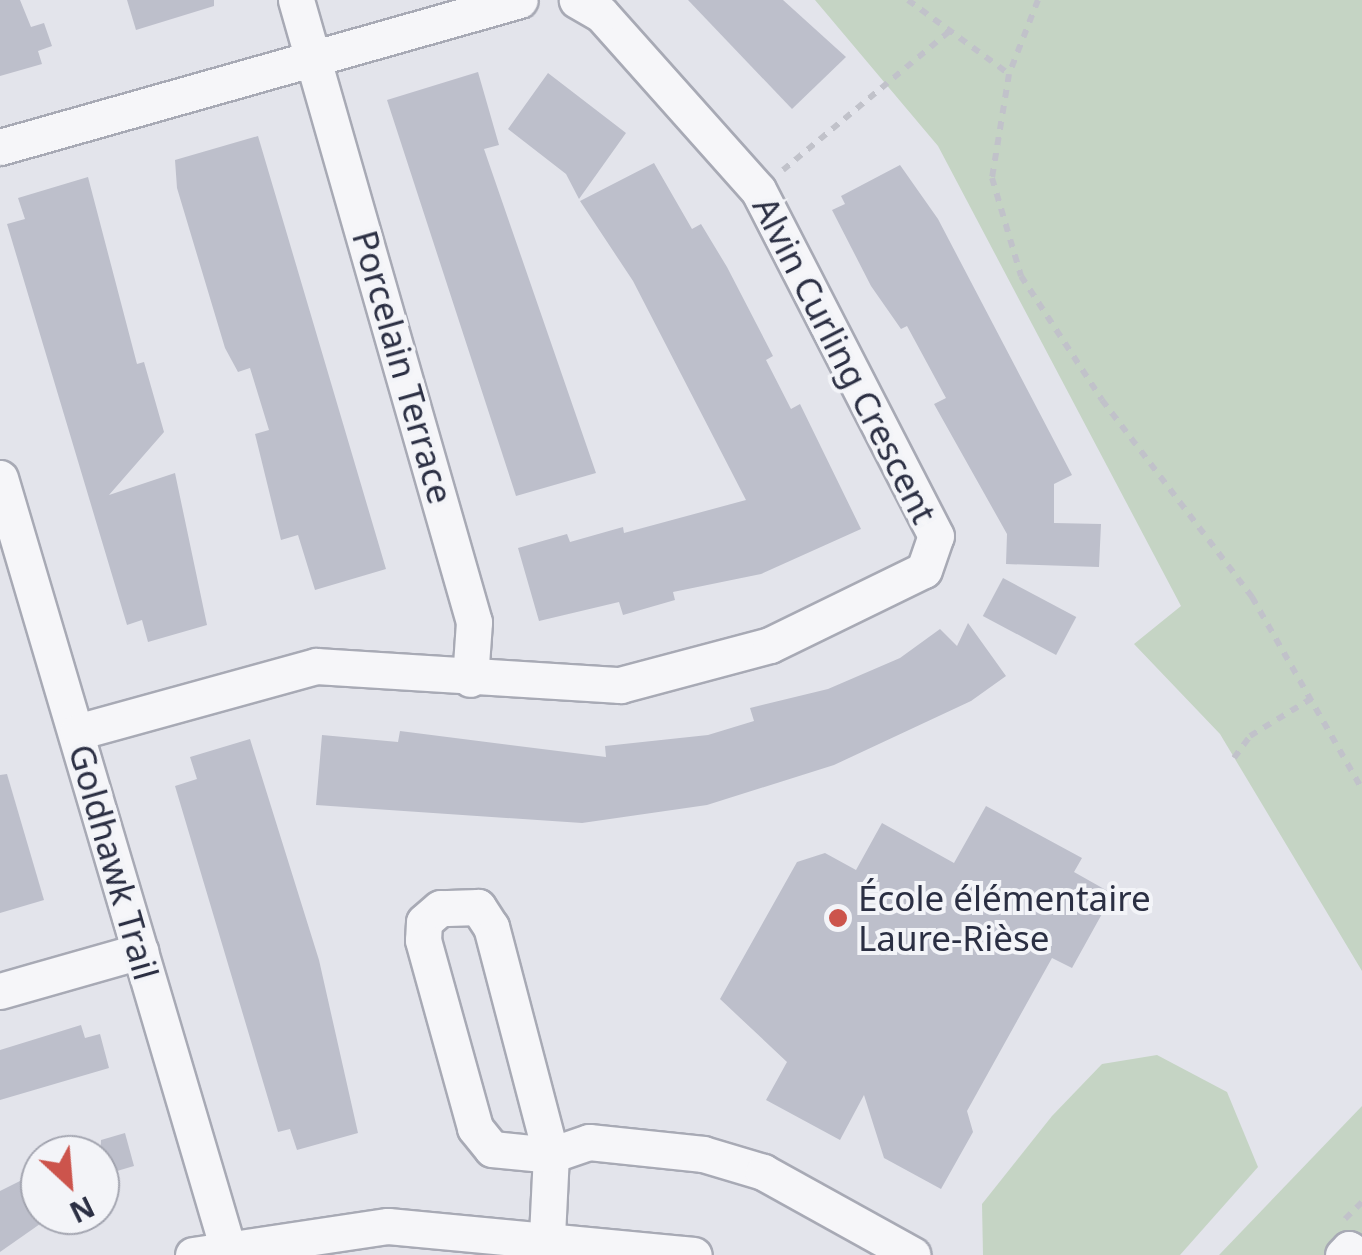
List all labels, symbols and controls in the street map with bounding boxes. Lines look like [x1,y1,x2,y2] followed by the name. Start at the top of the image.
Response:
[744,190,946,530] street label: Alvin Curling Crescent
[344,226,462,508] street label: Porcelain Terrace
[60,739,168,985] street label: Goldhawk Trail
[858,877,1151,959] place label: École élémentaire Laure-Rièse
[827,907,849,929] marker: École élémentaire Laure-Rièse
[20,1135,120,1235] north arrow
[64,1188,101,1232] text: N

